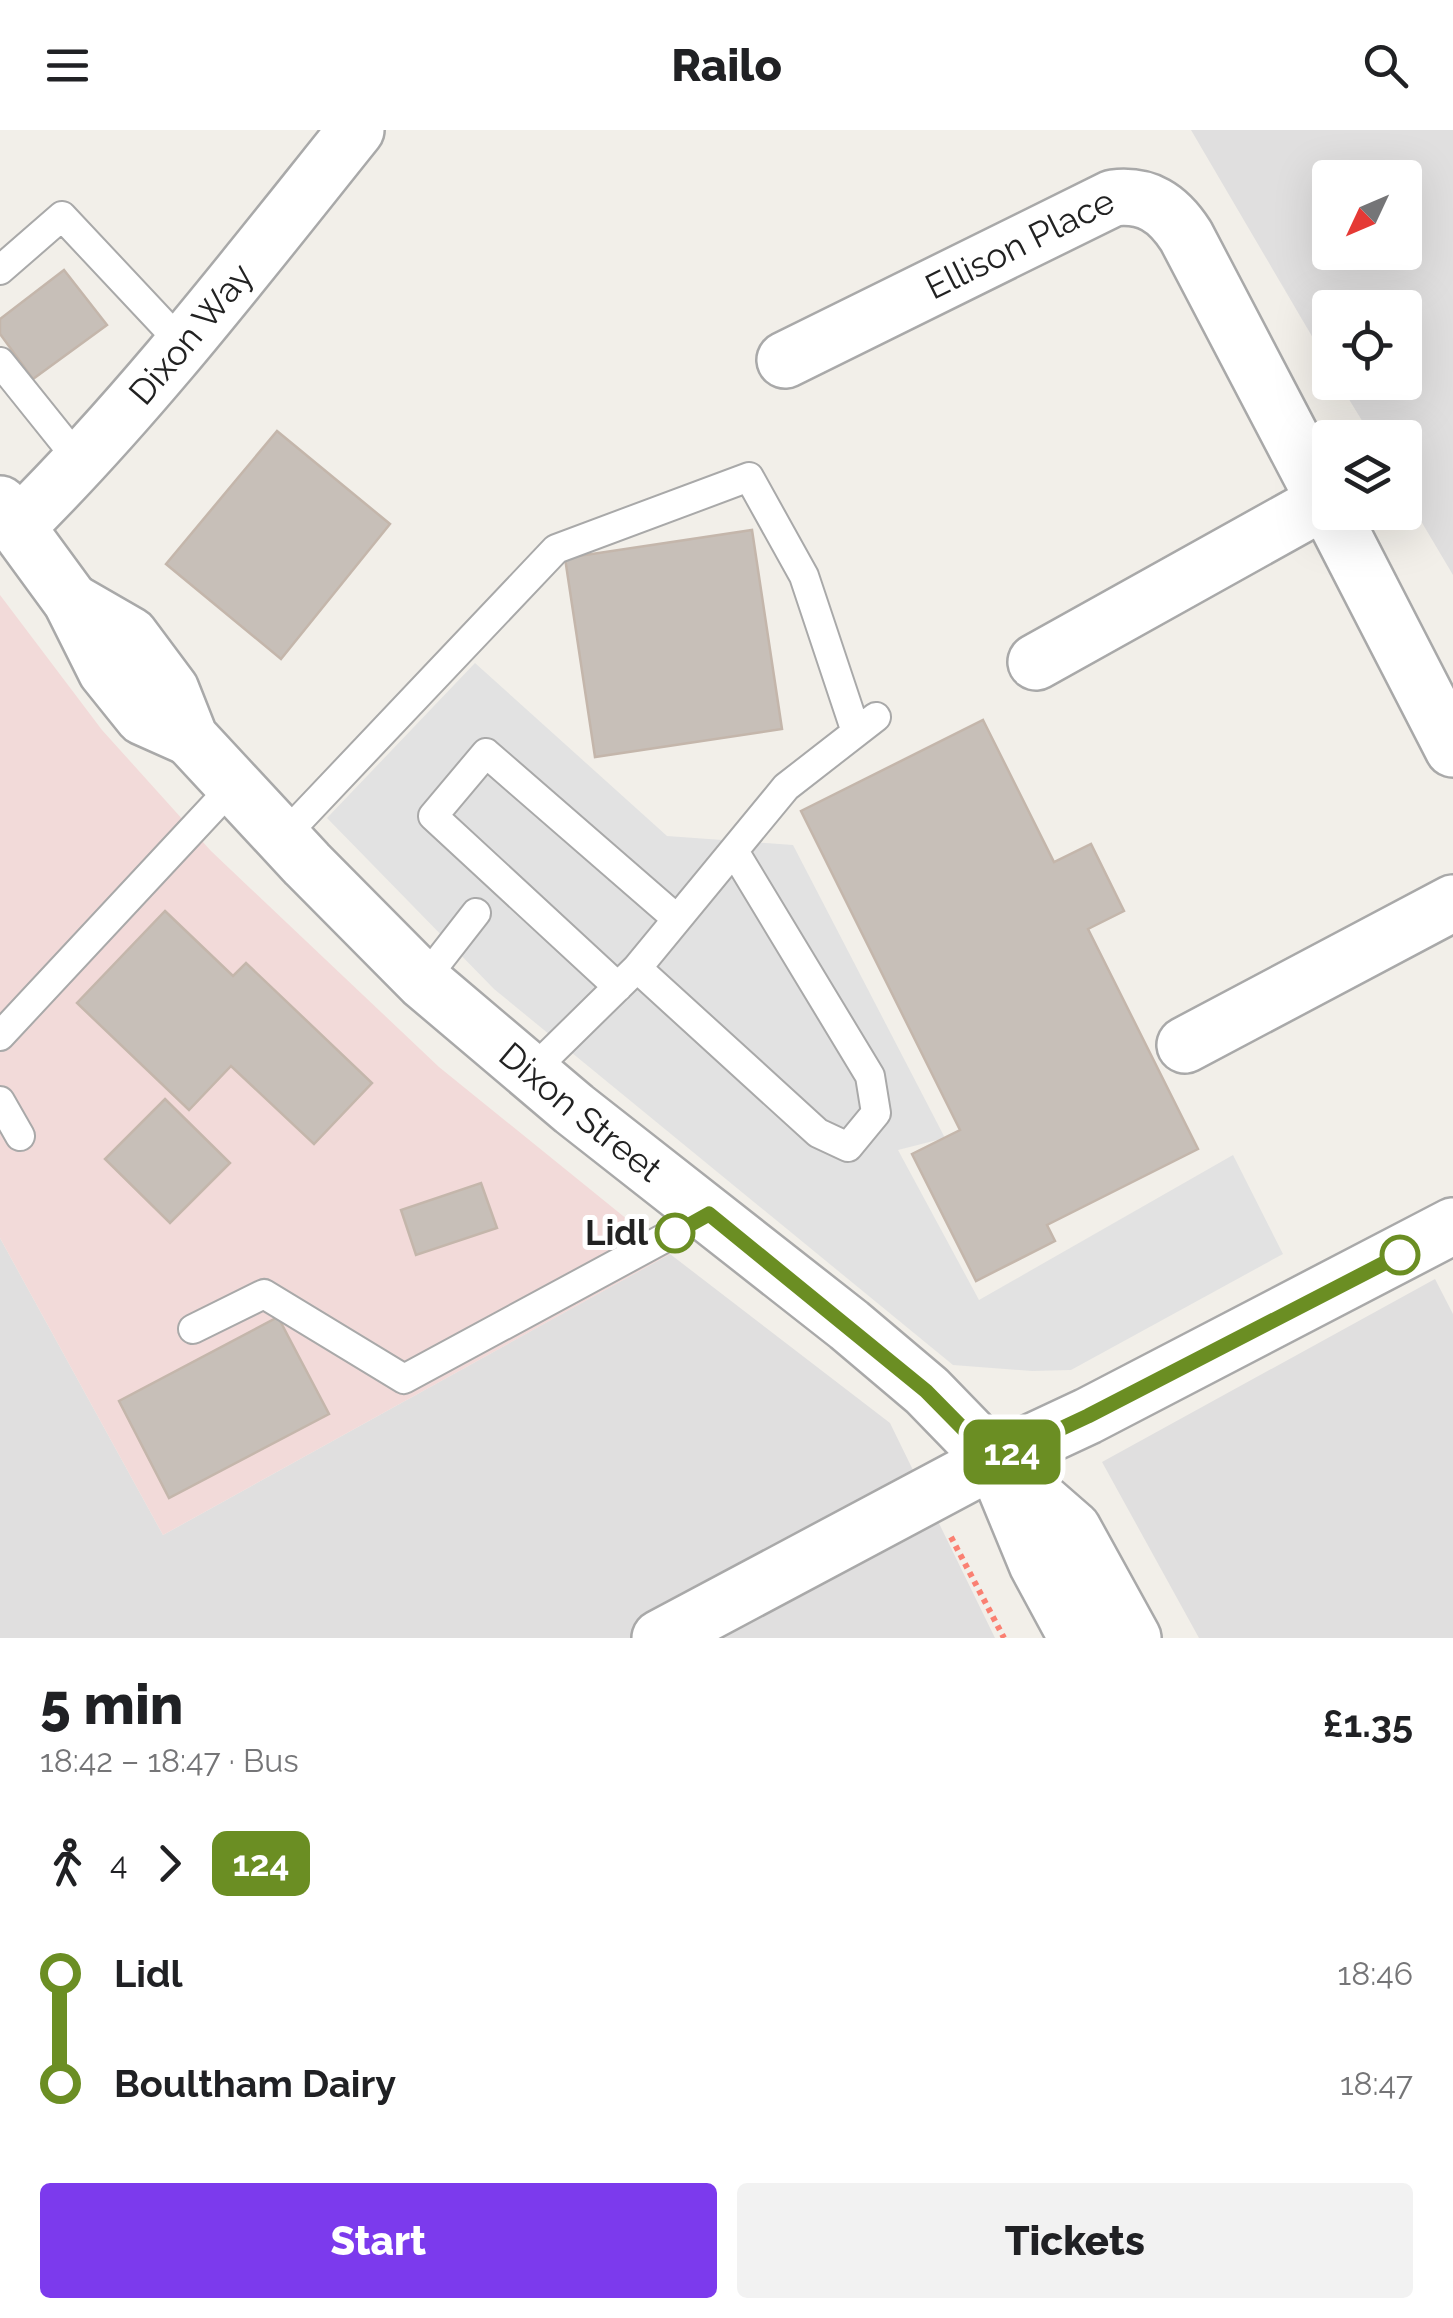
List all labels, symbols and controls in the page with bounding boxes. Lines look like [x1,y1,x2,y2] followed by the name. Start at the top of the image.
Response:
[40,38,95,93] icon: menu
[1358,38,1413,93] icon: search
[671,39,782,92] text: Railo
[1312,160,1422,270] north arrow
[1312,160,1422,530] map controls
[919,180,1121,307] street label: Ellison Place
[120,255,261,412] street label: Dixon Way
[1312,290,1422,400] button: locate
[1312,420,1422,530] button: layers
[491,1034,670,1190] street label: Dixon Street
[585,1212,649,1253] place label: Lidl
[656,1214,694,1252] marker: Lidl
[1381,1236,1419,1274] unlabelled marker
[954,1420,1070,1484] line badge: 124
[983,1432,1041,1473] text: 124
[40,1672,183,1737] text: 5 min
[1323,1701,1413,1746] text: £1.35
[40,1742,299,1779] text: 18:42 – 18:47 · Bus
[40,1836,95,1891] icon: walk
[142,1836,197,1891] icon: forward
[232,1843,290,1884] text: 124
[110,1845,127,1882] text: 4
[114,1951,182,1996] text: Lidl
[1338,1955,1413,1992] text: 18:46
[114,2061,396,2106] text: Boultham Dairy
[1340,2065,1413,2102] text: 18:47
[40,2183,717,2298] button: Start
[737,2183,1413,2298] button: Tickets

